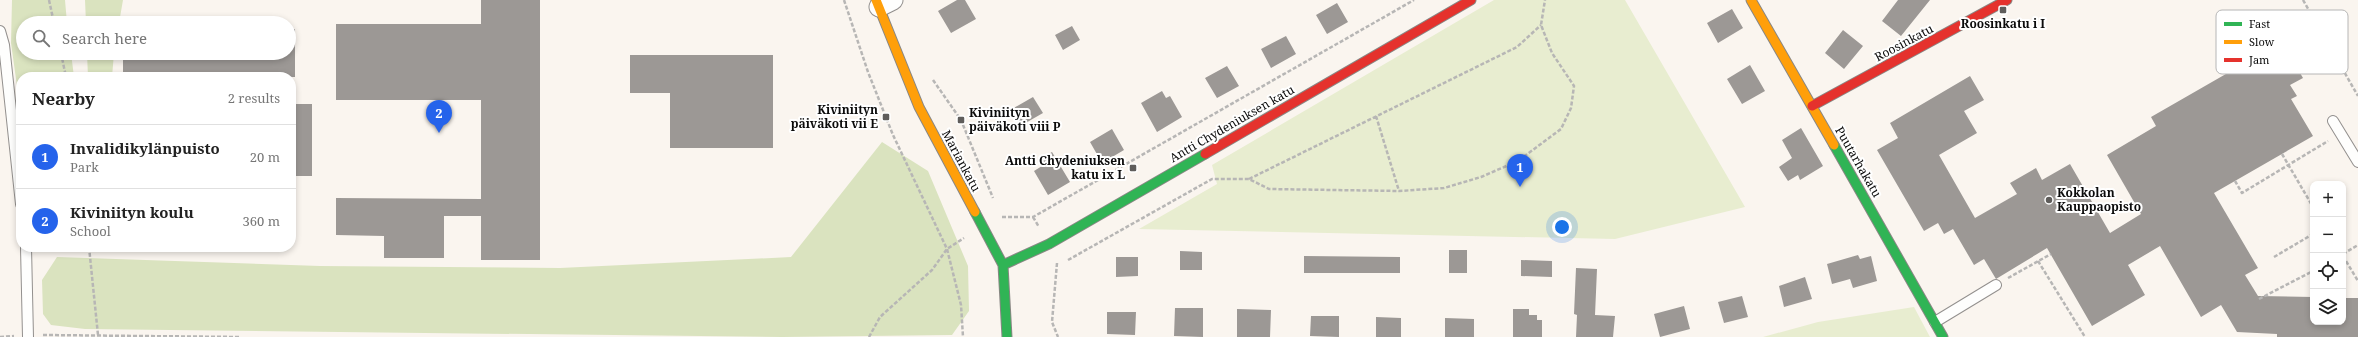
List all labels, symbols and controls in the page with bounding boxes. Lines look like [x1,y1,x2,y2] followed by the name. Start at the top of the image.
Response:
[1998,5,2008,15] marker: Roosinkatu i I
[2216,10,2348,74] legend
[1961,15,2045,32] place label: Roosinkatu i I
[16,16,296,60] search box
[2249,16,2270,31] text: Fast
[1871,20,1936,65] street label: Roosinkatu
[30,27,52,49] icon: search
[62,28,147,48] text: Search here
[2249,34,2275,49] text: Slow
[2248,52,2270,67] text: Jam
[1166,81,1298,166] street label: Antti Chydeniuksen katu
[32,87,95,110] text: Nearby
[228,89,280,107] text: 2 results
[426,100,452,133] pin: 2
[791,101,878,132] place label: Kiviniityn päiväkoti vii E
[969,104,1061,135] place label: Kiviniityn päiväkoti viii P
[881,112,891,122] marker: Kiviniityn päiväkoti vii E
[956,115,966,125] marker: Kiviniityn päiväkoti viii P
[1831,123,1886,201] street label: Puutarhakatu
[938,127,985,195] street label: Mariankatu
[70,138,220,158] text: Invalidikylänpuisto
[41,148,49,166] text: 1
[250,148,280,166] text: 20 m
[1005,152,1125,183] place label: Antti Chydeniuksen katu ix L
[1507,154,1533,187] pin: 1
[70,158,99,176] text: Park
[1128,163,1138,173] marker: Antti Chydeniuksen katu ix L
[2310,181,2346,325] map controls
[2310,181,2346,217] button: +
[2057,184,2141,215] place label: Kokkolan Kauppaopisto
[2044,195,2054,205] marker: Kokkolan Kauppaopisto
[70,202,194,222] text: Kiviniityn koulu
[41,212,49,230] text: 2
[243,212,280,230] text: 360 m
[1552,217,1572,237] your location
[2310,217,2346,253] button: −
[70,222,111,240] text: School
[2310,253,2346,289] button: locate
[2310,289,2346,325] button: layers

